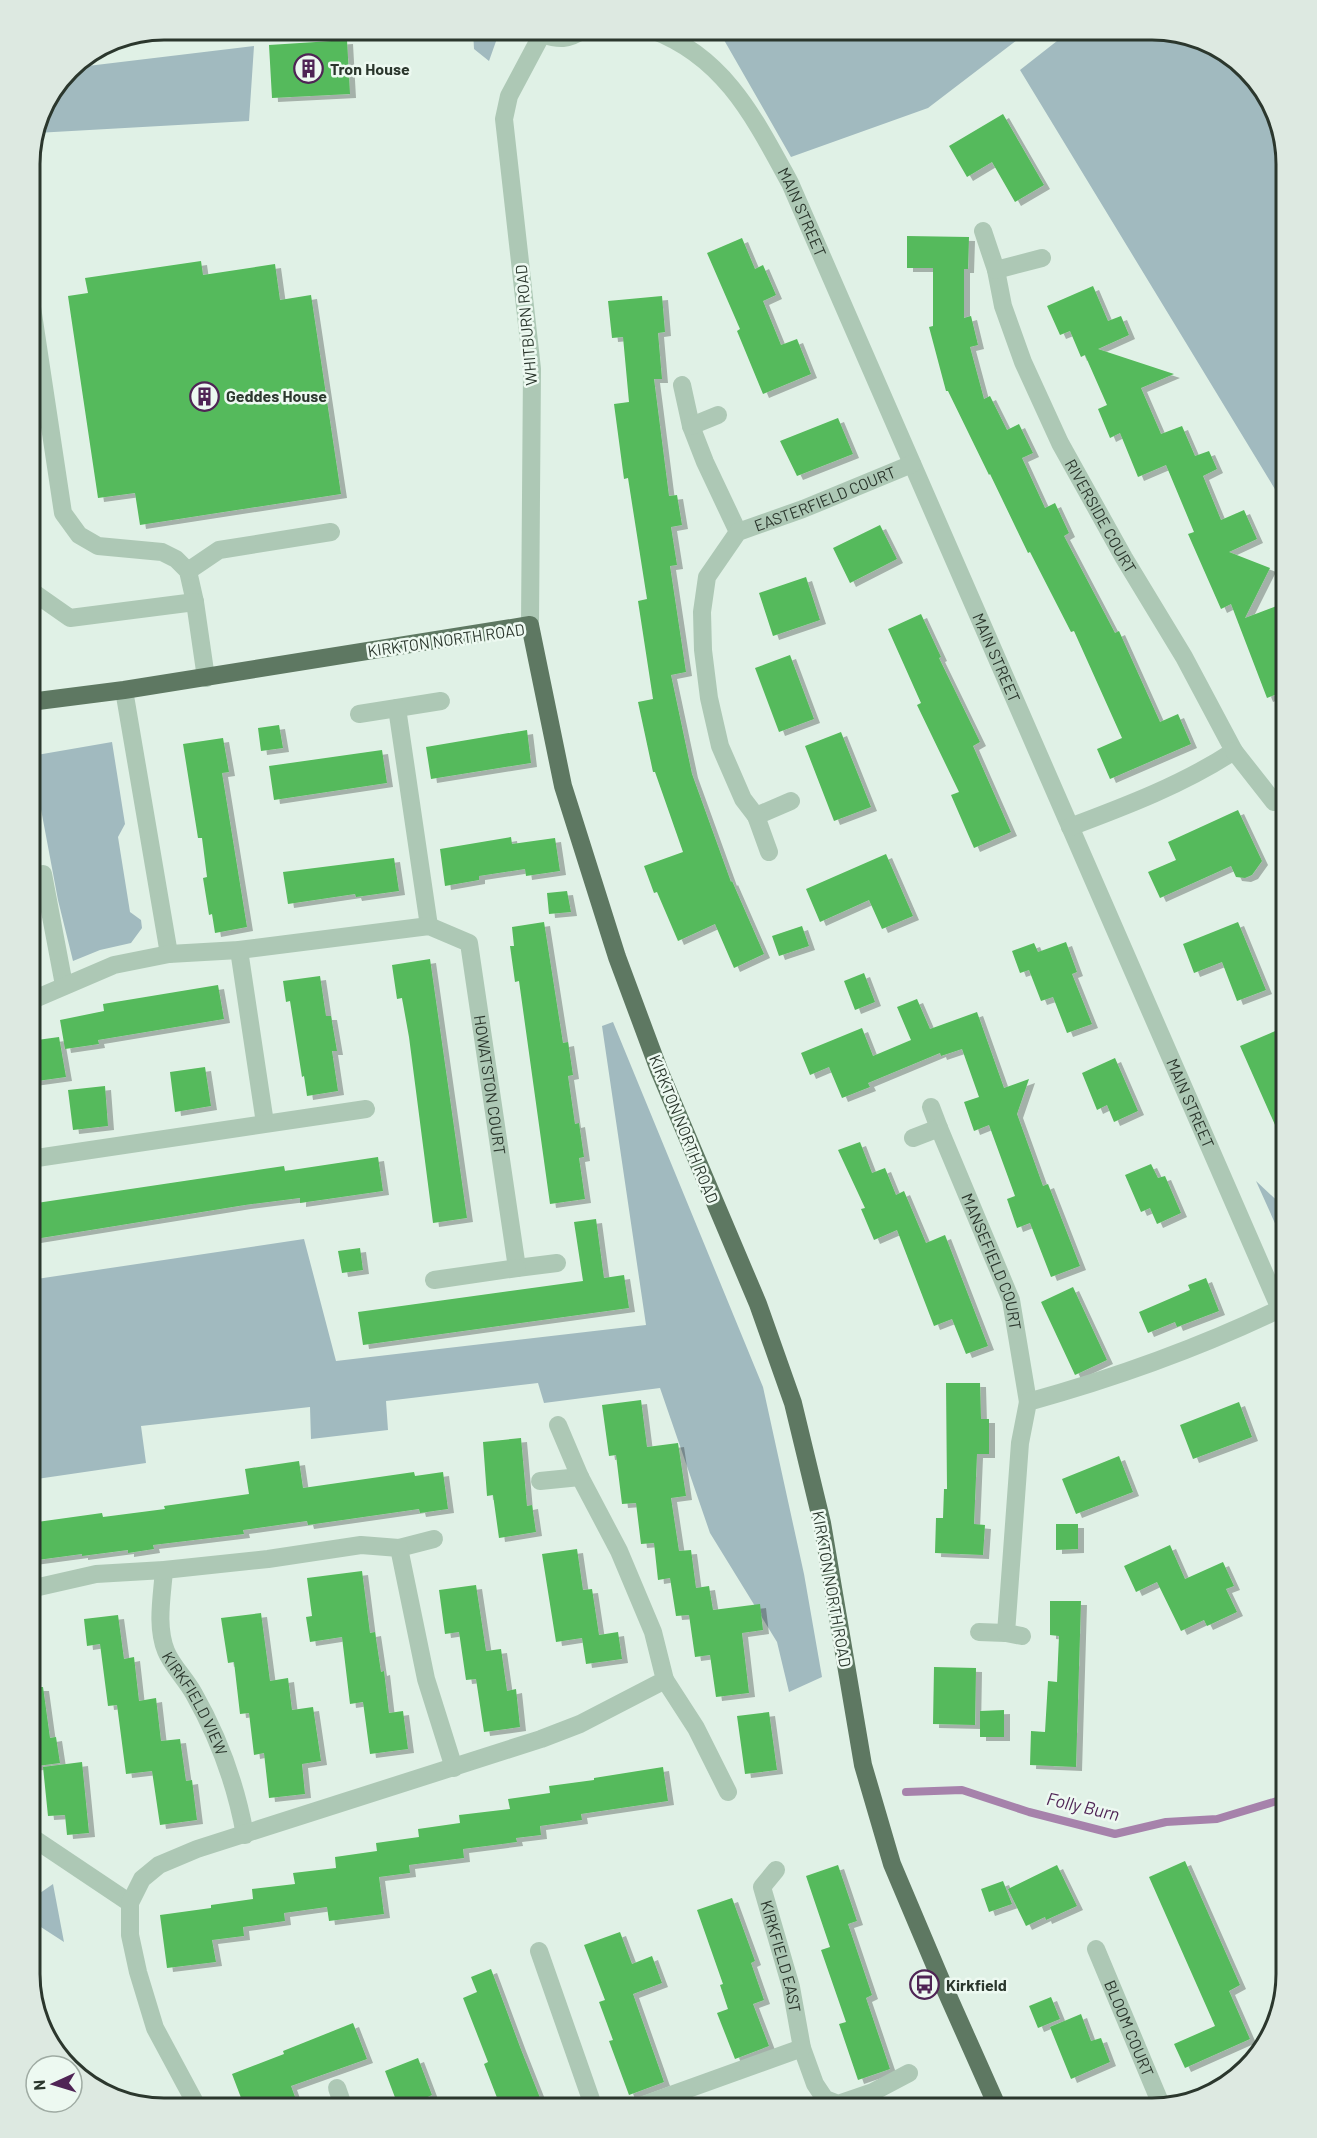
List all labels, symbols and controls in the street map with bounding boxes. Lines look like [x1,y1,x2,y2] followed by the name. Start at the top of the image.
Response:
[293,53,325,85] building icon: Tron House
[330,59,410,78] place label: Tron House
[774,164,831,260] street label: MAIN STREET
[511,264,540,386] street label: WHITBURN ROAD
[189,380,221,412] building icon: Geddes House
[226,386,327,405] place label: Geddes House
[1062,455,1141,576] street label: RIVERSIDE COURT
[752,462,898,535] street label: EASTERFIELD COURT
[969,610,1025,705] street label: MAIN STREET
[366,619,526,660] street label: KIRKTON NORTH ROAD
[471,1014,510,1156] street label: HOWATSTON COURT
[646,1052,723,1206] street label: KIRKTON NORTH ROAD
[1163,1055,1219,1151] street label: MAIN STREET
[958,1190,1026,1331] street label: MANSEFIELD COURT
[809,1509,856,1669] street label: KIRKTON NORTH ROAD
[159,1648,232,1758] street label: KIRKFIELD VIEW
[1045,1787,1122,1825] water label: Folly Burn
[757,1898,805,2014] street label: KIRKFIELD EAST
[909,1969,941,2001] bus stop icon: Kirkfield
[946,1975,1007,1994] place label: Kirkfield
[1101,1977,1158,2079] street label: BLOOM COURT
[24,2054,84,2114] north arrow
[29,2079,48,2091] text: N

